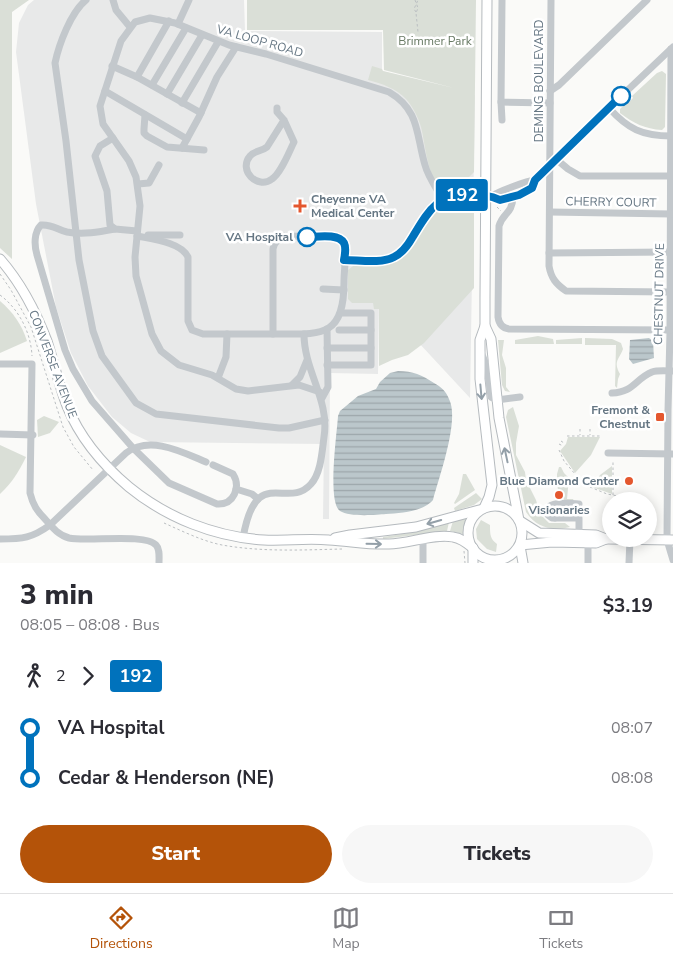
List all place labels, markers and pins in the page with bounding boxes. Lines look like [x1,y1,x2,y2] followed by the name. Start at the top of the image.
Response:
[611,86,631,106] unlabelled marker
[311,191,395,221] place label: Cheyenne VA Medical Center
[293,199,307,213] marker: Cheyenne VA Medical Center
[297,227,317,247] marker: VA Hospital
[225,229,293,245] place label: VA Hospital
[591,402,650,432] place label: Fremont & Chestnut
[654,411,666,423] marker: Fremont & Chestnut
[500,473,619,489] place label: Blue Diamond Center
[623,475,635,487] marker: Blue Diamond Center
[553,489,565,501] marker: Visionaries
[527,502,590,518] place label: Visionaries

